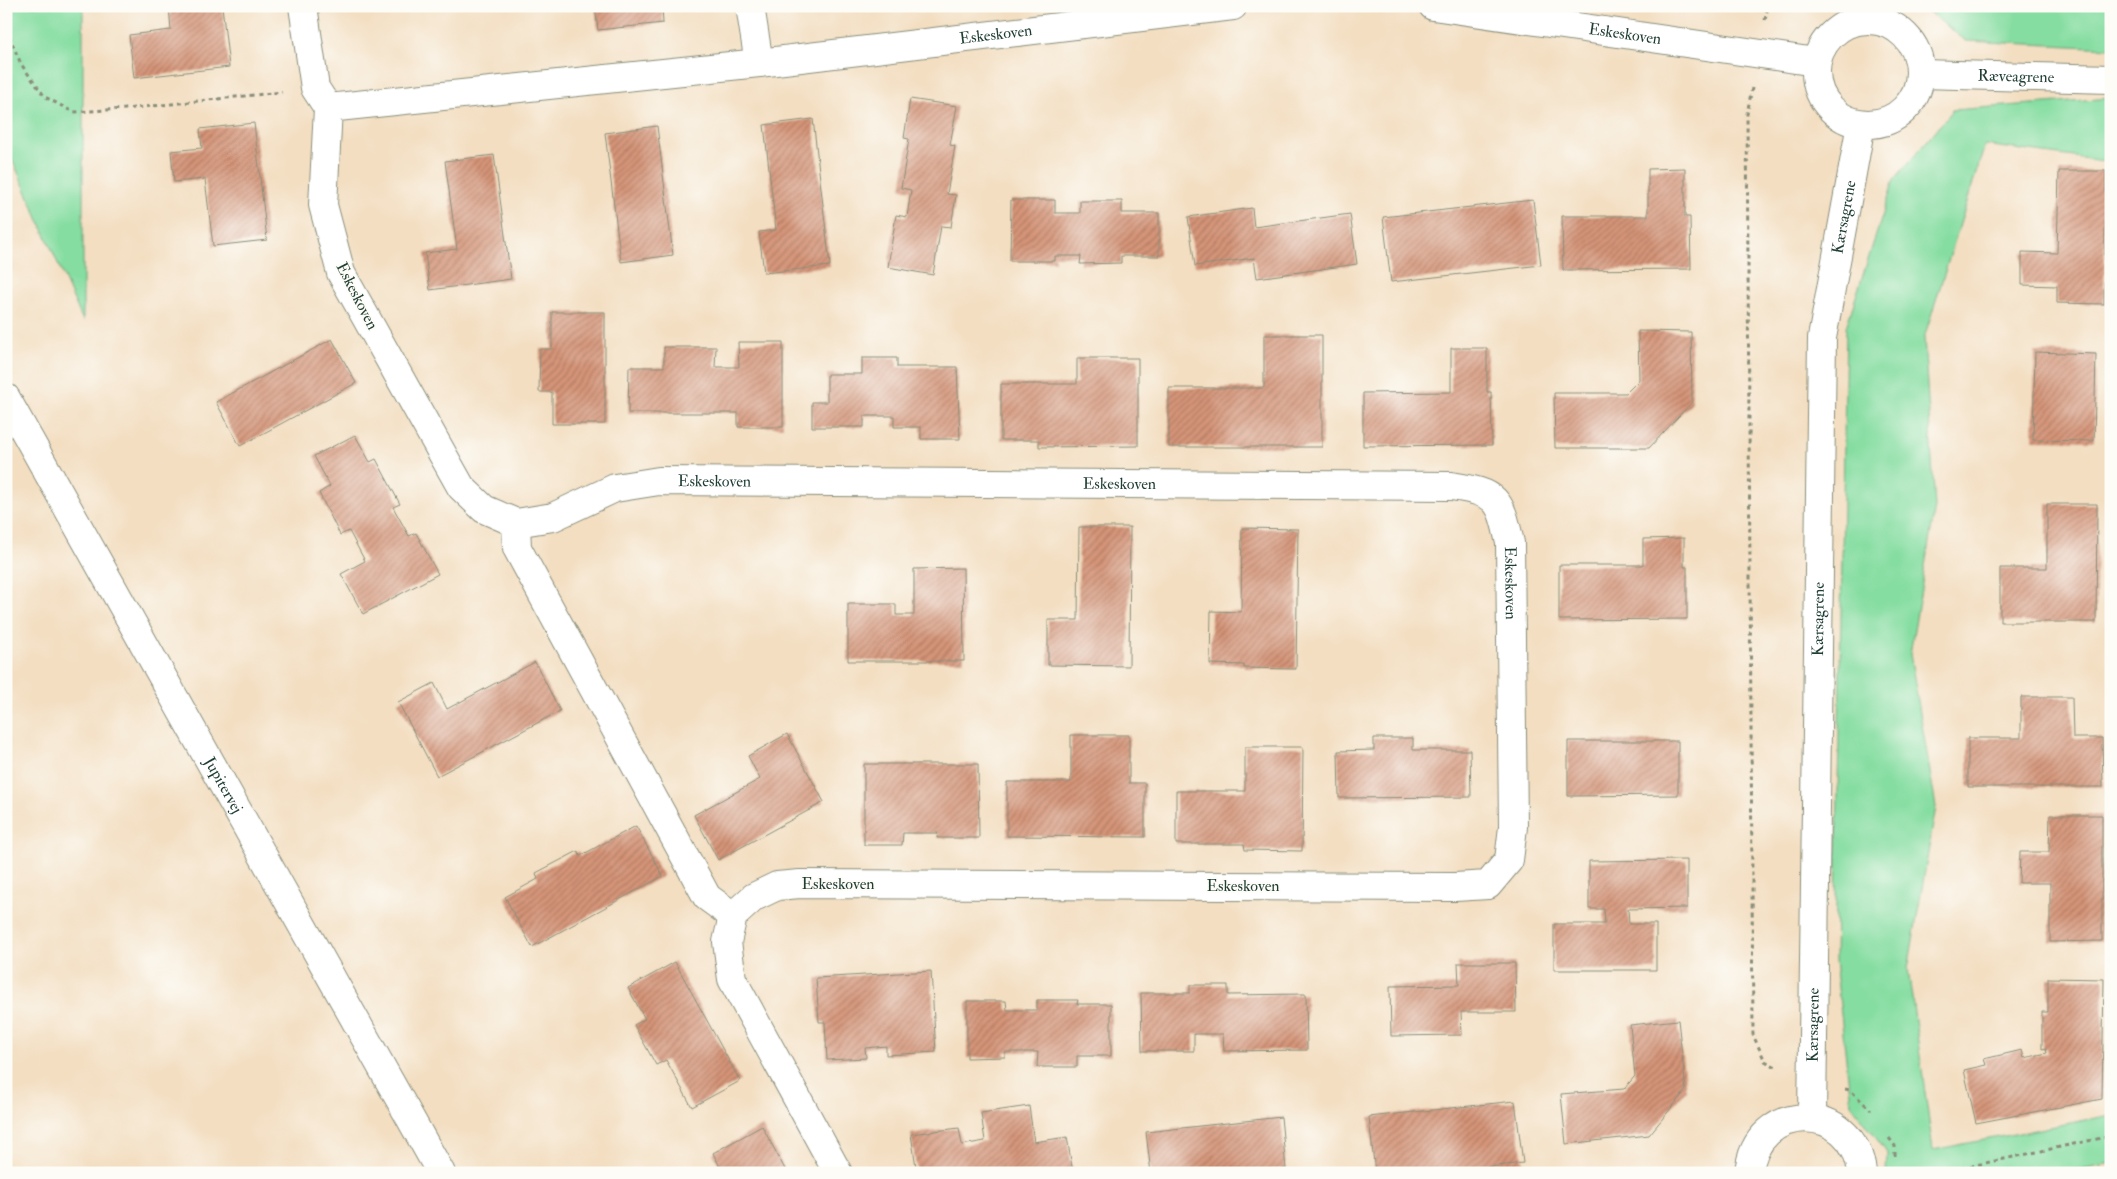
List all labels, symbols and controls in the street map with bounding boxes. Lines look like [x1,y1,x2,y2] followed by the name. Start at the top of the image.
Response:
[1587,19,1663,49] street label: Eskeskoven
[958,20,1033,49] street label: Eskeskoven
[1977,65,2055,88] street label: Ræveagrene
[1828,178,1861,255] street label: Kærsagrene
[331,259,383,333] street label: Eskeskoven
[678,471,751,492] street label: Eskeskoven
[1083,474,1156,494] street label: Eskeskoven
[1500,546,1521,620] street label: Eskeskoven
[1808,581,1829,656] street label: Kærsagrene
[198,752,247,817] street label: Jupitervej
[801,874,875,894] street label: Eskeskoven
[1206,876,1280,896] street label: Eskeskoven
[1803,987,1824,1062] street label: Kærsagrene

